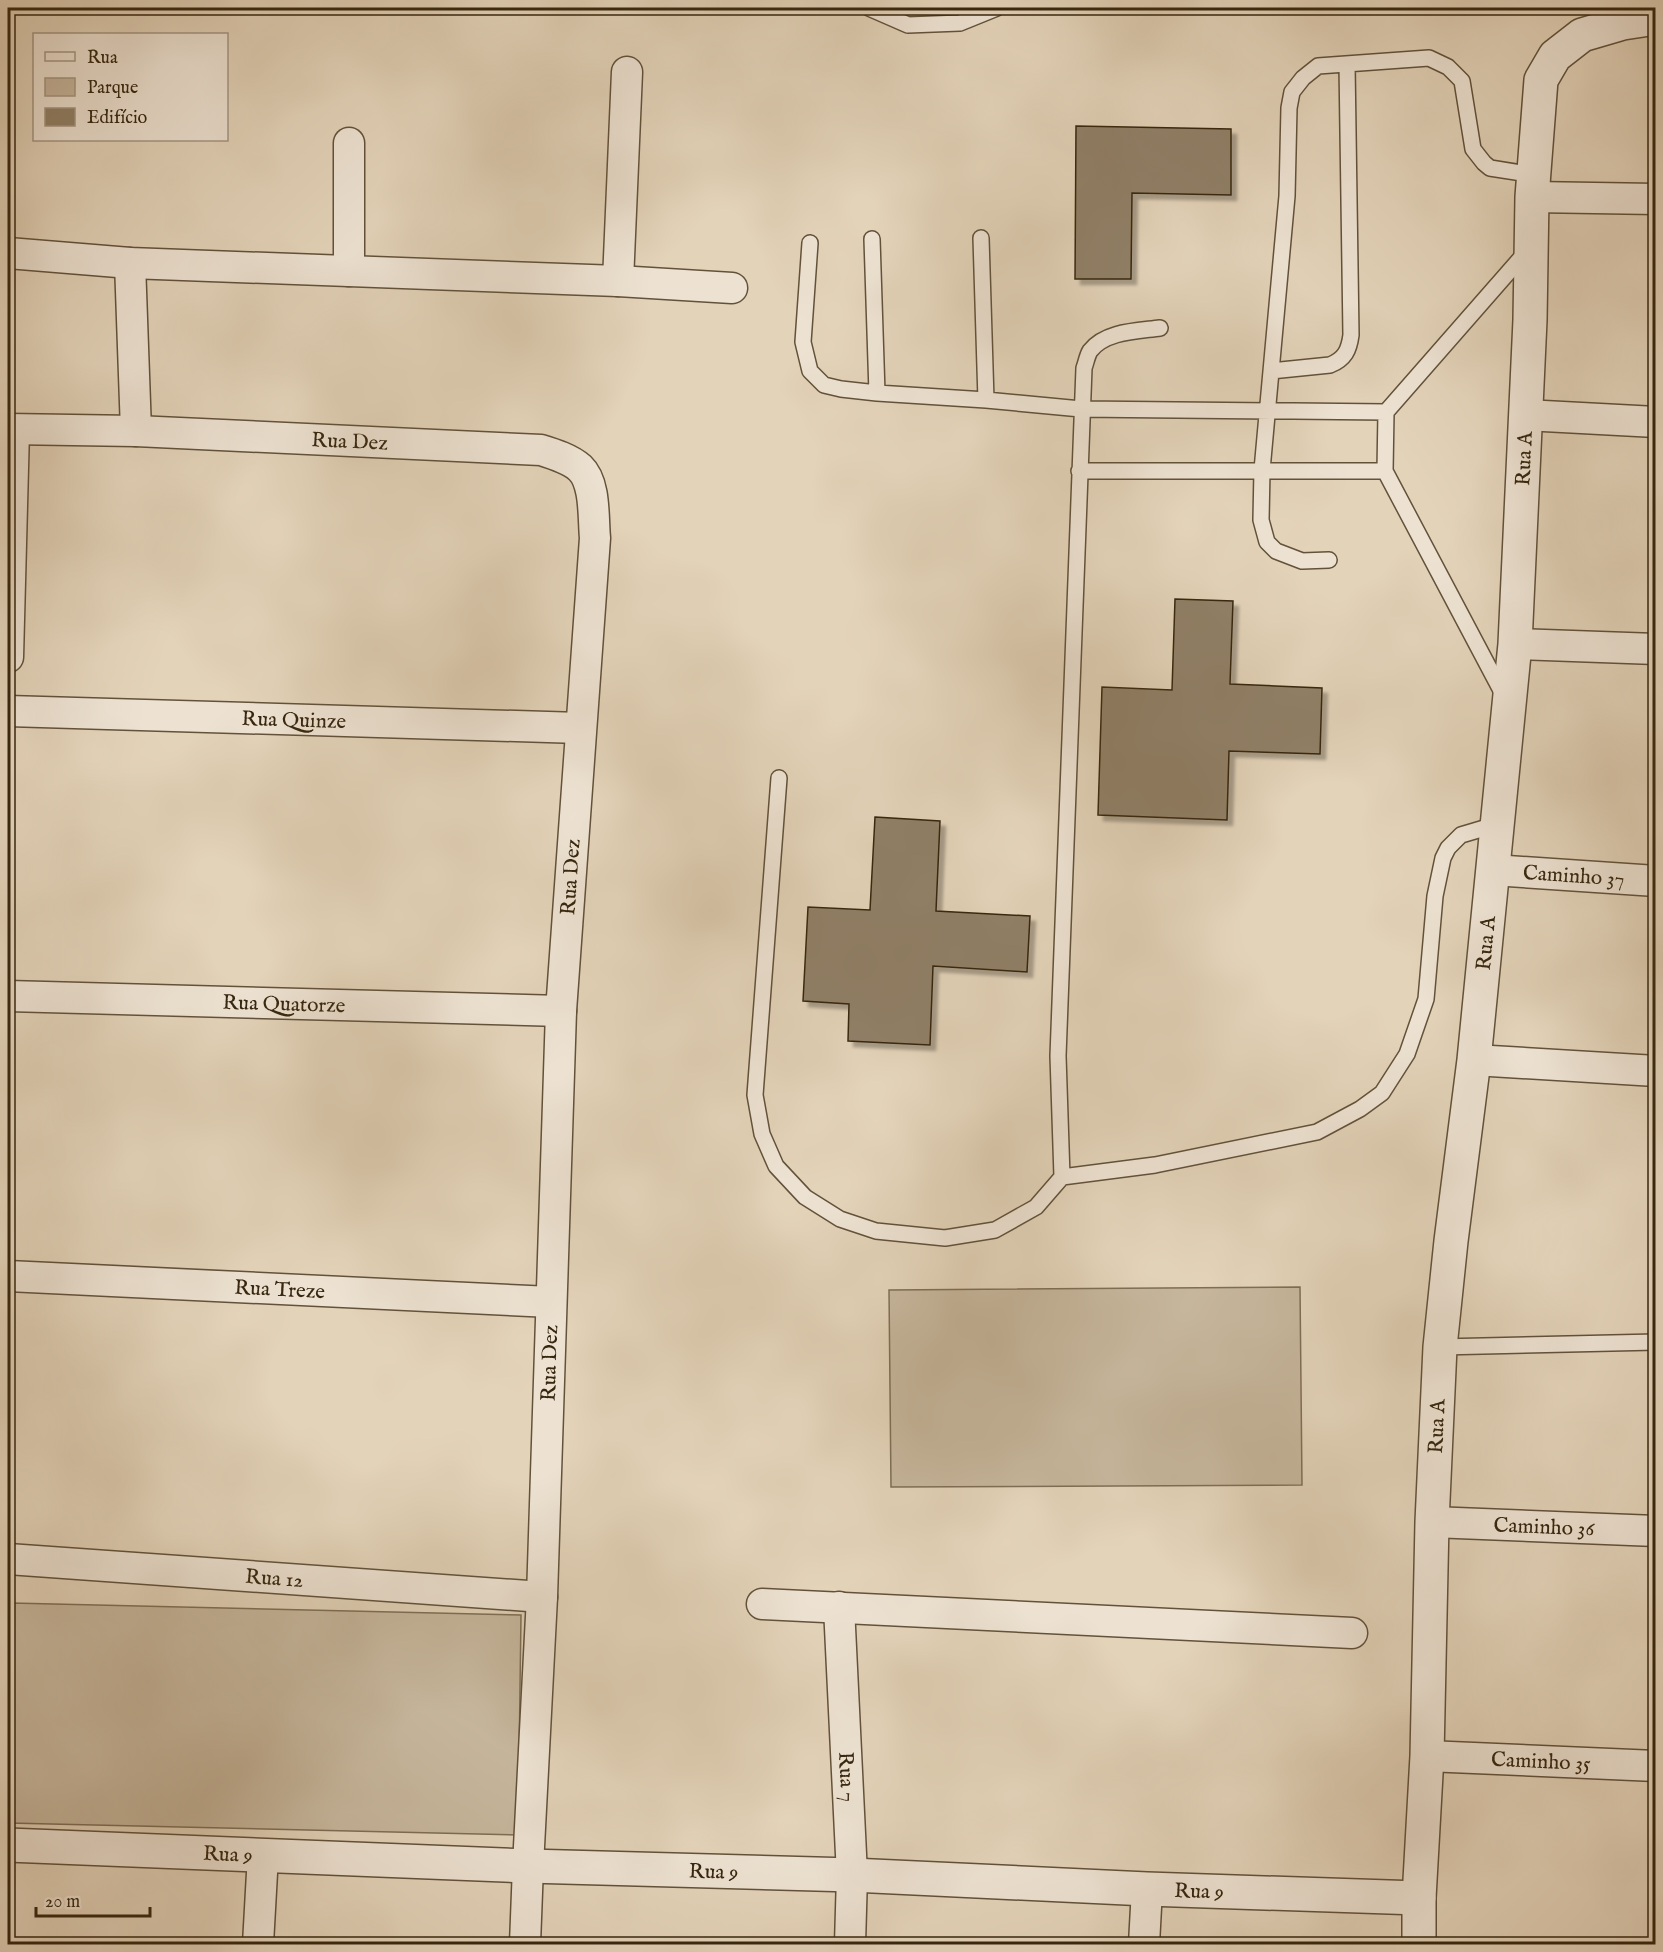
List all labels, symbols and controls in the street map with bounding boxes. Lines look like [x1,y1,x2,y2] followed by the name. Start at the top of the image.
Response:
[33,33,228,141] legend
[87,47,118,70] text: Rua
[87,77,138,100] text: Parque
[87,107,148,130] text: Edifício
[311,427,389,458] street label: Rua Dez
[1510,430,1540,487] street label: Rua A
[241,706,347,736] street label: Rua Quinze
[555,838,588,916] street label: Rua Dez
[1522,860,1625,894] street label: Caminho 37
[1471,914,1503,972] street label: Rua A
[222,990,346,1020] street label: Rua Quatorze
[234,1275,326,1306] street label: Rua Treze
[536,1324,565,1402] street label: Rua Dez
[1423,1398,1453,1454] street label: Rua A
[1493,1512,1596,1544] street label: Caminho 36
[244,1564,304,1595] street label: Rua 12
[1490,1747,1592,1778] street label: Caminho 35
[831,1751,860,1803] street label: Rua 7
[202,1841,253,1870] street label: Rua 9
[688,1858,739,1887] street label: Rua 9
[1174,1878,1224,1907] street label: Rua 9
[36,1880,150,1918] scale bar
[45,1891,80,1914] text: 20 m

